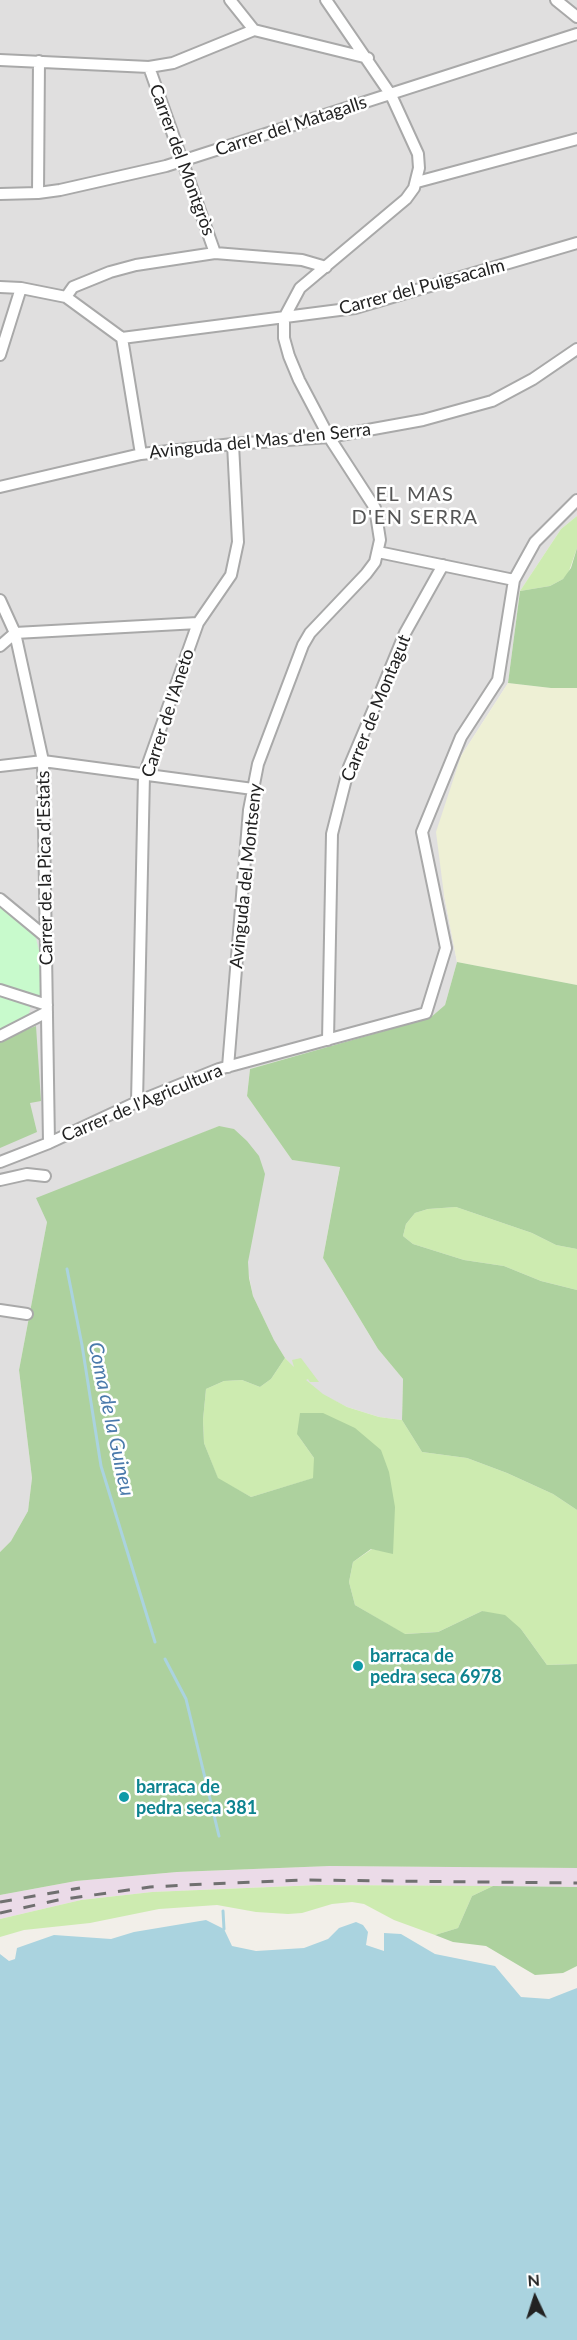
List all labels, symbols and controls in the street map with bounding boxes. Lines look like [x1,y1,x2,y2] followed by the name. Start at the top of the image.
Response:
[145,81,219,239] street label: Carrer del Montgròs
[212,91,370,161] street label: Carrer del Matagalls
[337,254,507,320] street label: Carrer del Puigsacalm
[148,419,372,463] street label: Avinguda del Mas d'en Serra
[351,483,479,530] district label: EL MAS D'EN SERRA
[337,631,415,785] street label: Carrer de Montagut
[137,646,199,780] street label: Carrer de l'Aneto
[33,770,57,966] street label: Carrer de la Pica d'Estats
[226,782,266,970] street label: Avinguda del Montseny
[58,1059,226,1147] street label: Carrer de l'Agricultura
[83,1340,139,1498] water label: Coma de la Guineu
[370,1645,502,1688] place label: barraca de pedra seca 6978
[351,1659,365,1673] marker: barraca de pedra seca 6978
[136,1776,257,1818] place label: barraca de pedra seca 381
[117,1790,131,1804] marker: barraca de pedra seca 381
[505,2268,565,2328] north arrow
[527,2270,541,2289] text: N

